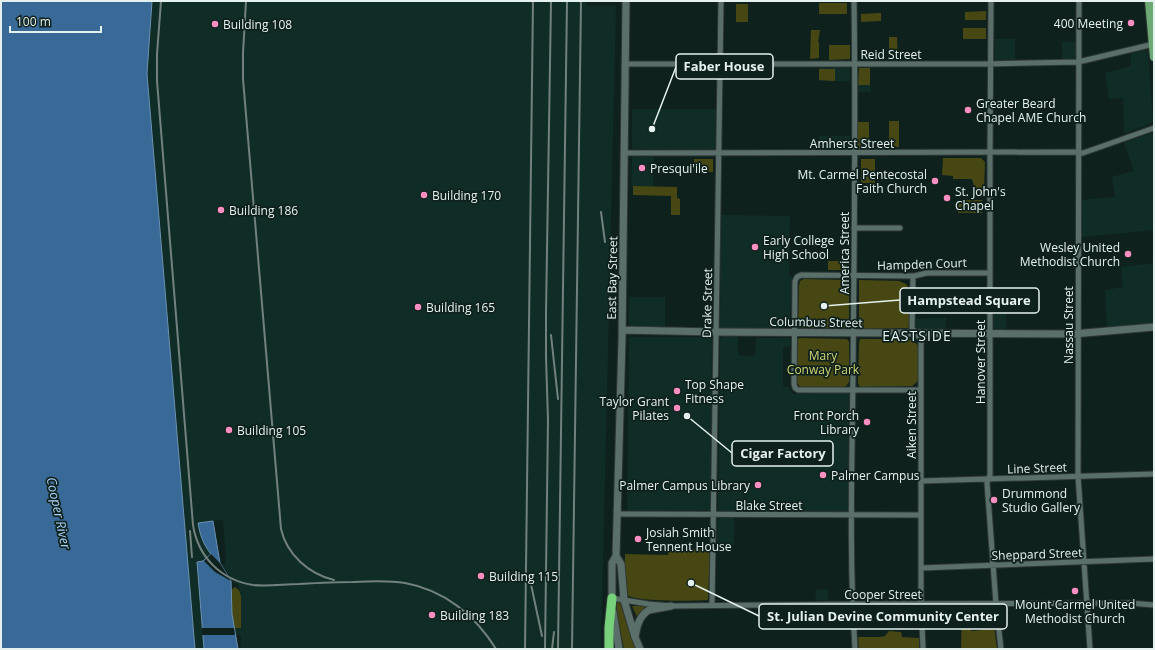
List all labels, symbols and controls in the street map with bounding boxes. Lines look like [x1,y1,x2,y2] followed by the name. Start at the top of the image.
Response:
[10,8,101,34] scale bar
[16,13,51,30] text: 100 m
[1054,15,1123,32] place label: 400 Meeting
[223,16,292,33] place label: Building 108
[1126,18,1136,28] marker: 400 Meeting
[210,19,220,29] marker: Building 108
[860,46,922,63] street label: Reid Street
[676,54,773,79] callout: Faber House
[684,57,765,75] text: Faber House
[976,95,1086,126] place label: Greater Beard Chapel AME Church
[963,105,973,115] marker: Greater Beard Chapel AME Church
[810,135,894,152] street label: Amherst Street
[650,160,708,177] place label: Presqui'ile
[637,163,647,173] marker: Presqui'ile
[798,166,927,197] place label: Mt. Carmel Pentecostal Faith Church
[930,176,940,186] marker: Mt. Carmel Pentecostal Faith Church
[955,183,1006,214] place label: St. John's Chapel
[432,187,501,204] place label: Building 170
[419,190,429,200] marker: Building 170
[942,193,952,203] marker: St. John's Chapel
[229,202,298,219] place label: Building 186
[216,205,226,215] marker: Building 186
[836,212,853,294] street label: America Street
[763,232,834,263] place label: Early College High School
[603,236,621,320] street label: East Bay Street
[1020,239,1120,270] place label: Wesley United Methodist Church
[750,242,760,252] marker: Early College High School
[1123,249,1133,259] marker: Wesley United Methodist Church
[877,254,967,274] street label: Hampden Court
[698,268,716,338] street label: Drake Street
[1060,286,1077,364] street label: Nassau Street
[900,288,1039,313] callout: Hampstead Square
[907,291,1031,309] text: Hampstead Square
[426,299,495,316] place label: Building 165
[413,302,423,312] marker: Building 165
[769,313,863,331] street label: Columbus Street
[972,320,989,404] street label: Hanover Street
[882,326,952,345] district label: EASTSIDE
[787,347,860,378] park label: Mary Conway Park
[685,376,744,407] place label: Top Shape Fitness
[672,386,682,396] marker: Top Shape Fitness
[903,391,920,459] street label: Aiken Street
[600,393,669,424] place label: Taylor Grant Pilates
[672,403,682,413] marker: Taylor Grant Pilates
[793,407,860,438] place label: Front Porch Library
[862,417,872,427] marker: Front Porch Library
[237,422,306,439] place label: Building 105
[224,425,234,435] marker: Building 105
[732,441,833,466] callout: Cigar Factory
[740,444,826,462] text: Cigar Factory
[1007,458,1067,478] street label: Line Street
[831,467,920,484] place label: Palmer Campus
[818,470,828,480] marker: Palmer Campus
[43,475,76,551] water label: Cooper River
[619,477,751,494] place label: Palmer Campus Library
[753,480,763,490] marker: Palmer Campus Library
[1002,485,1081,516] place label: Drummond Studio Gallery
[989,495,999,505] marker: Drummond Studio Gallery
[735,497,803,514] street label: Blake Street
[645,524,732,555] place label: Josiah Smith Tennent House
[633,534,643,544] marker: Josiah Smith Tennent House
[991,544,1083,564] street label: Sheppard Street
[489,568,558,585] place label: Building 115
[476,571,486,581] marker: Building 115
[844,586,922,603] street label: Cooper Street
[1070,586,1080,596] marker: Mount Carmel United Methodist Church
[1015,596,1135,627] place label: Mount Carmel United Methodist Church
[759,604,1007,629] callout: St. Julian Devine Community Center
[440,607,509,624] place label: Building 183
[767,607,999,625] text: St. Julian Devine Community Center
[427,610,437,620] marker: Building 183

